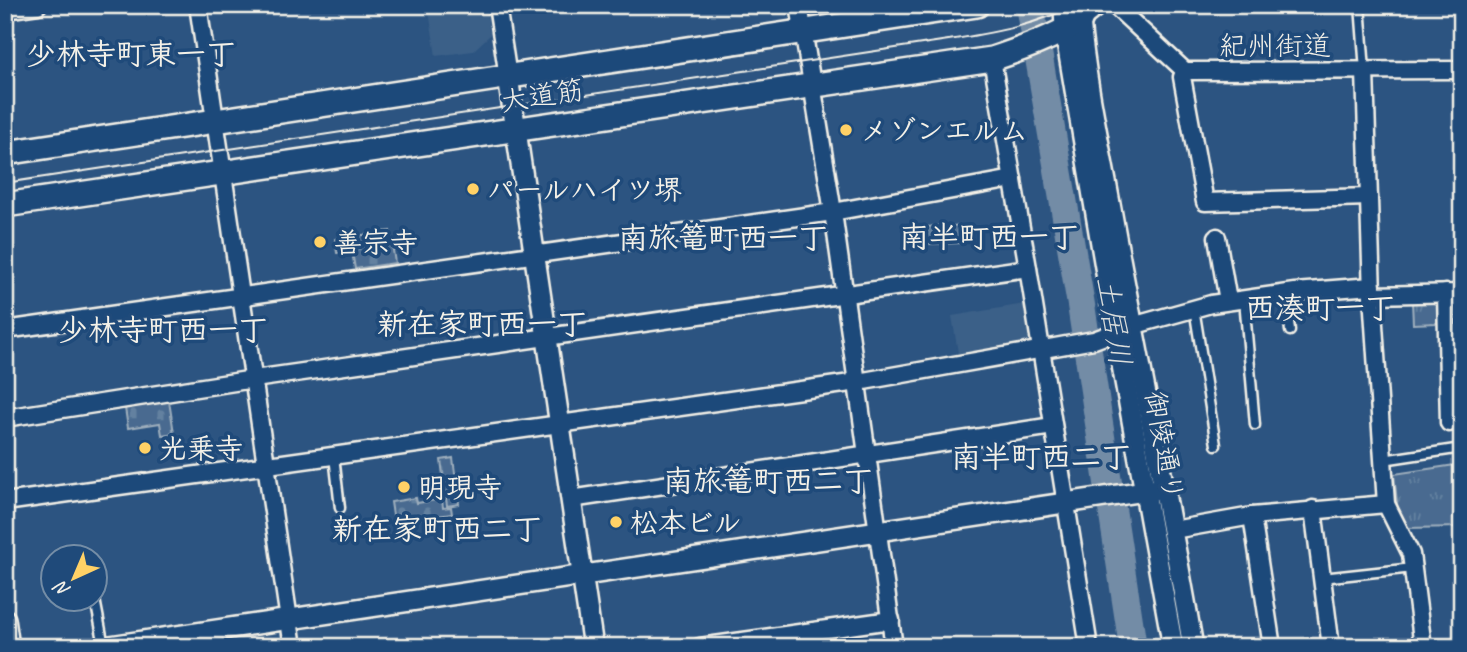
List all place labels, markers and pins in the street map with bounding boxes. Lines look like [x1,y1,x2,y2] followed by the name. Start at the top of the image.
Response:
[860,113,1028,148] place label: メゾンエルム
[838,122,854,138] marker: メゾンエルム
[487,172,682,207] place label: パールハイツ堺
[465,181,481,197] marker: パールハイツ堺
[334,225,418,260] place label: 善宗寺
[312,234,328,250] marker: 善宗寺
[159,431,243,466] place label: 光乗寺
[137,440,153,456] marker: 光乗寺
[418,470,502,505] place label: 明現寺
[396,479,412,495] marker: 明現寺
[630,505,741,540] place label: 松本ビル
[608,514,624,530] marker: 松本ビル

